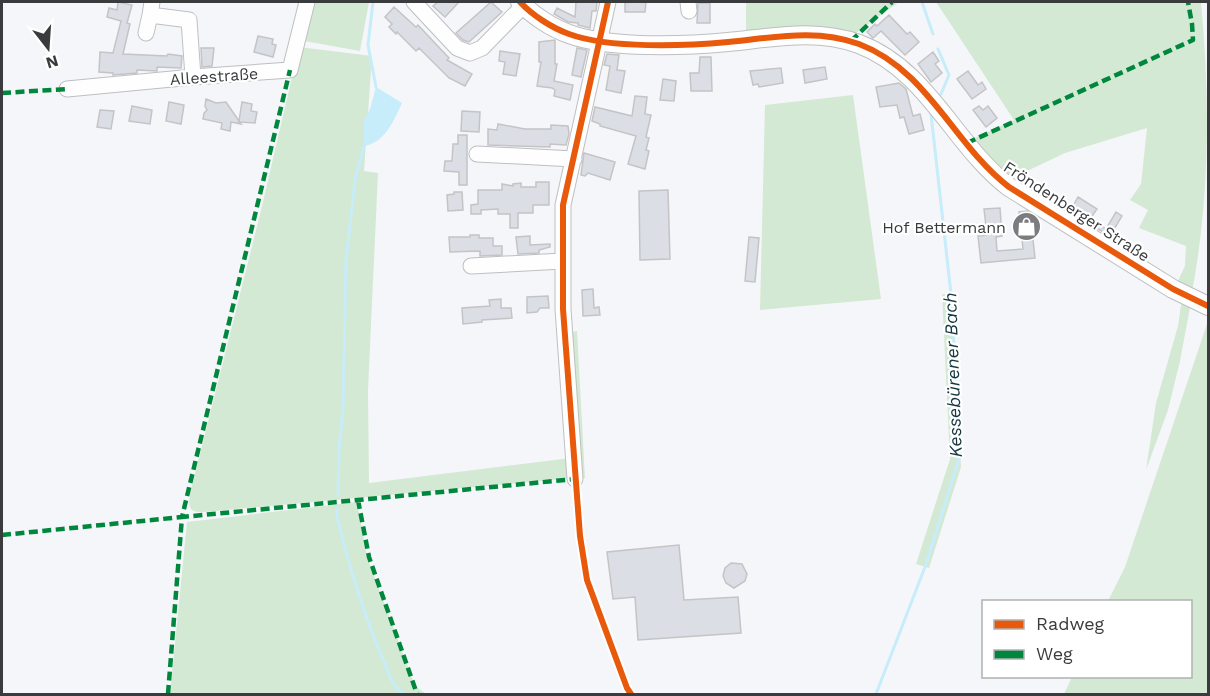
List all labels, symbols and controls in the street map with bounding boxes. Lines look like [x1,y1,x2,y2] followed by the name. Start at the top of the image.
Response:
[18,18,78,78] north arrow
[44,51,61,73] text: N
[169,64,259,89] street label: Alleestraße
[1000,157,1153,266] street label: Fröndenberger Straße
[1011,211,1043,243] shop icon: Hof Bettermann
[882,218,1006,237] place label: Hof Bettermann
[939,292,966,458] water label: Kessebürener Bach
[982,600,1192,678] legend
[1036,613,1105,634] text: Radweg
[1036,643,1073,664] text: Weg

